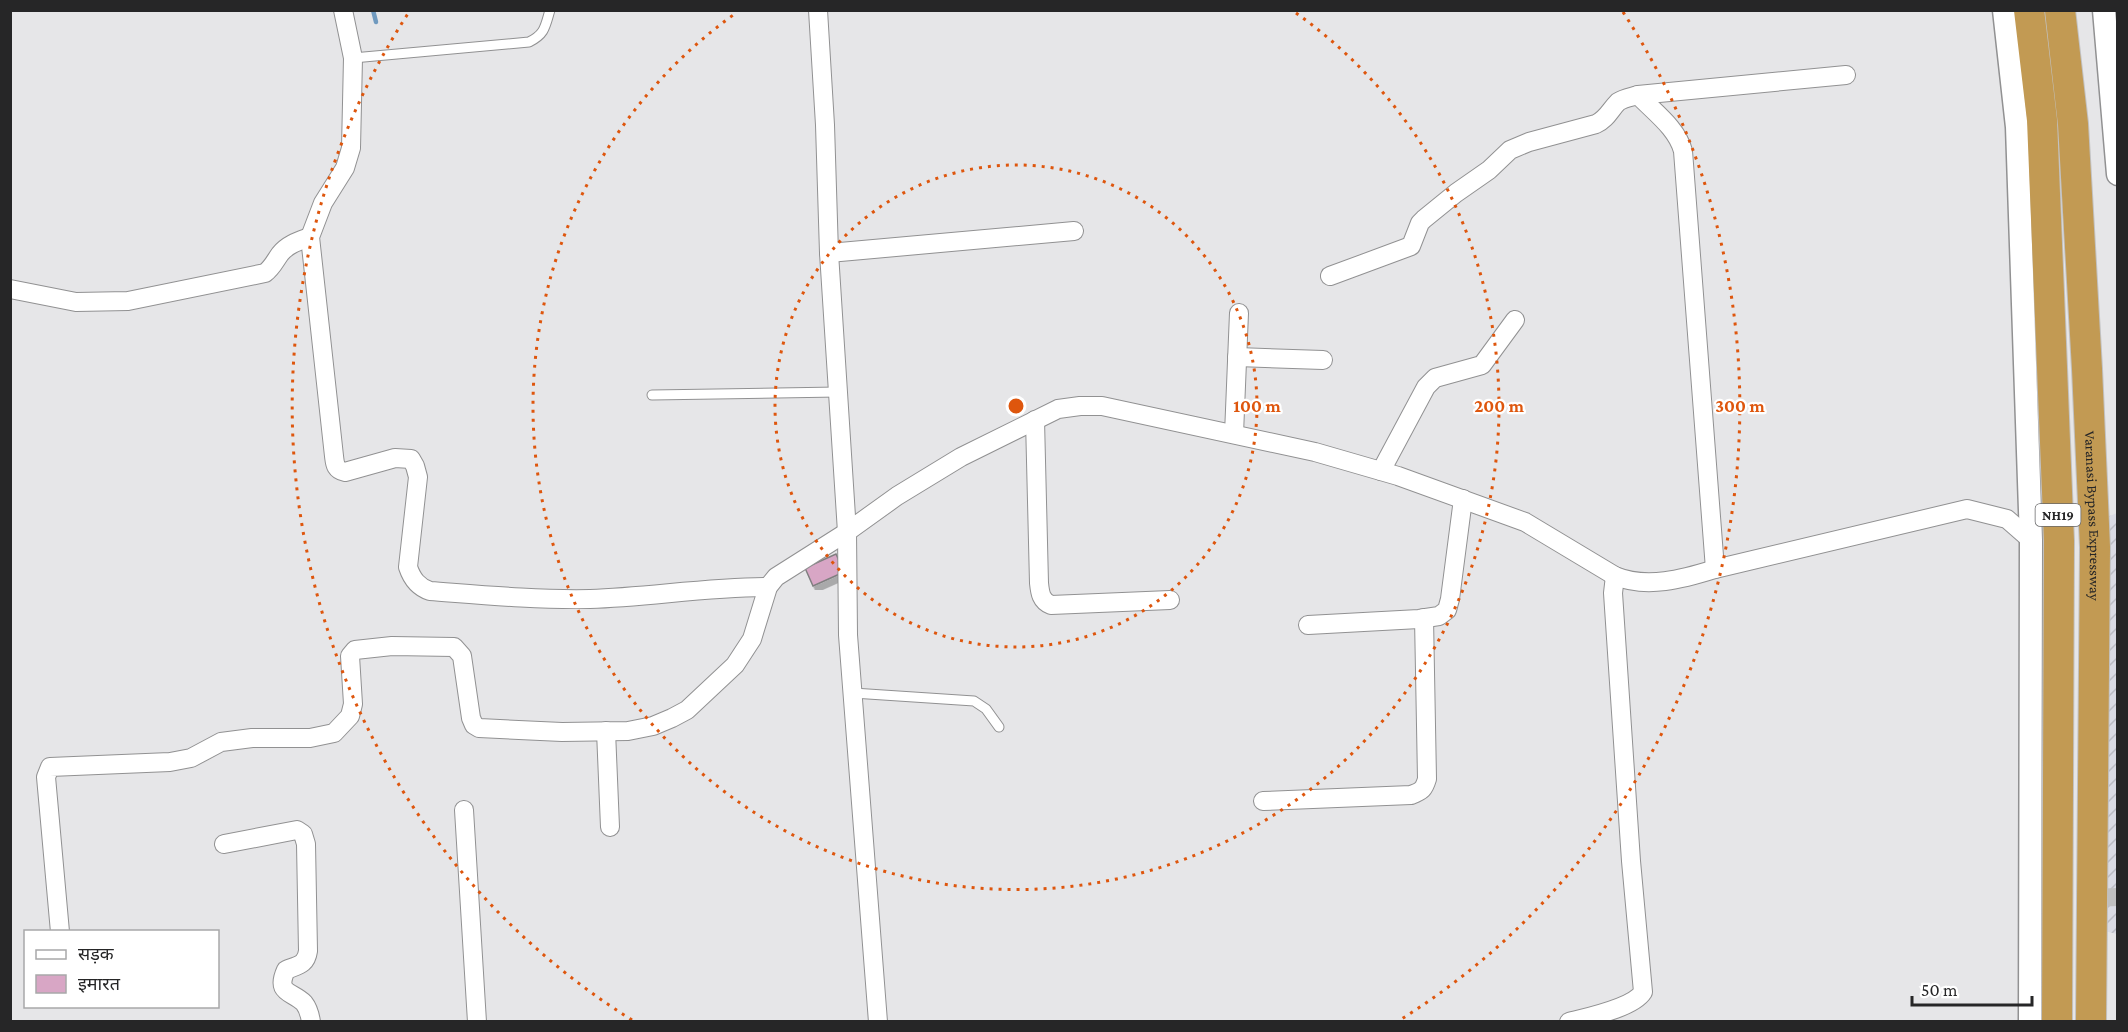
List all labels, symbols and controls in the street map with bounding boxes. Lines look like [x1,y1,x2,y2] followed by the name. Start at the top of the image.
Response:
[1006,396,1026,416] centre of rings
[1233,396,1281,416] text: 100 m
[1474,396,1525,416] text: 200 m
[1715,396,1765,416] text: 300 m
[2082,430,2103,601] street label: Varanasi Bypass Expressway
[2036,504,2080,526] road number: NH19
[24,930,219,1008] legend
[78,944,115,964] text: सड़क
[1912,969,2032,1007] scale bar
[78,974,121,994] text: इमारत
[1921,980,1958,1000] text: 50 m

